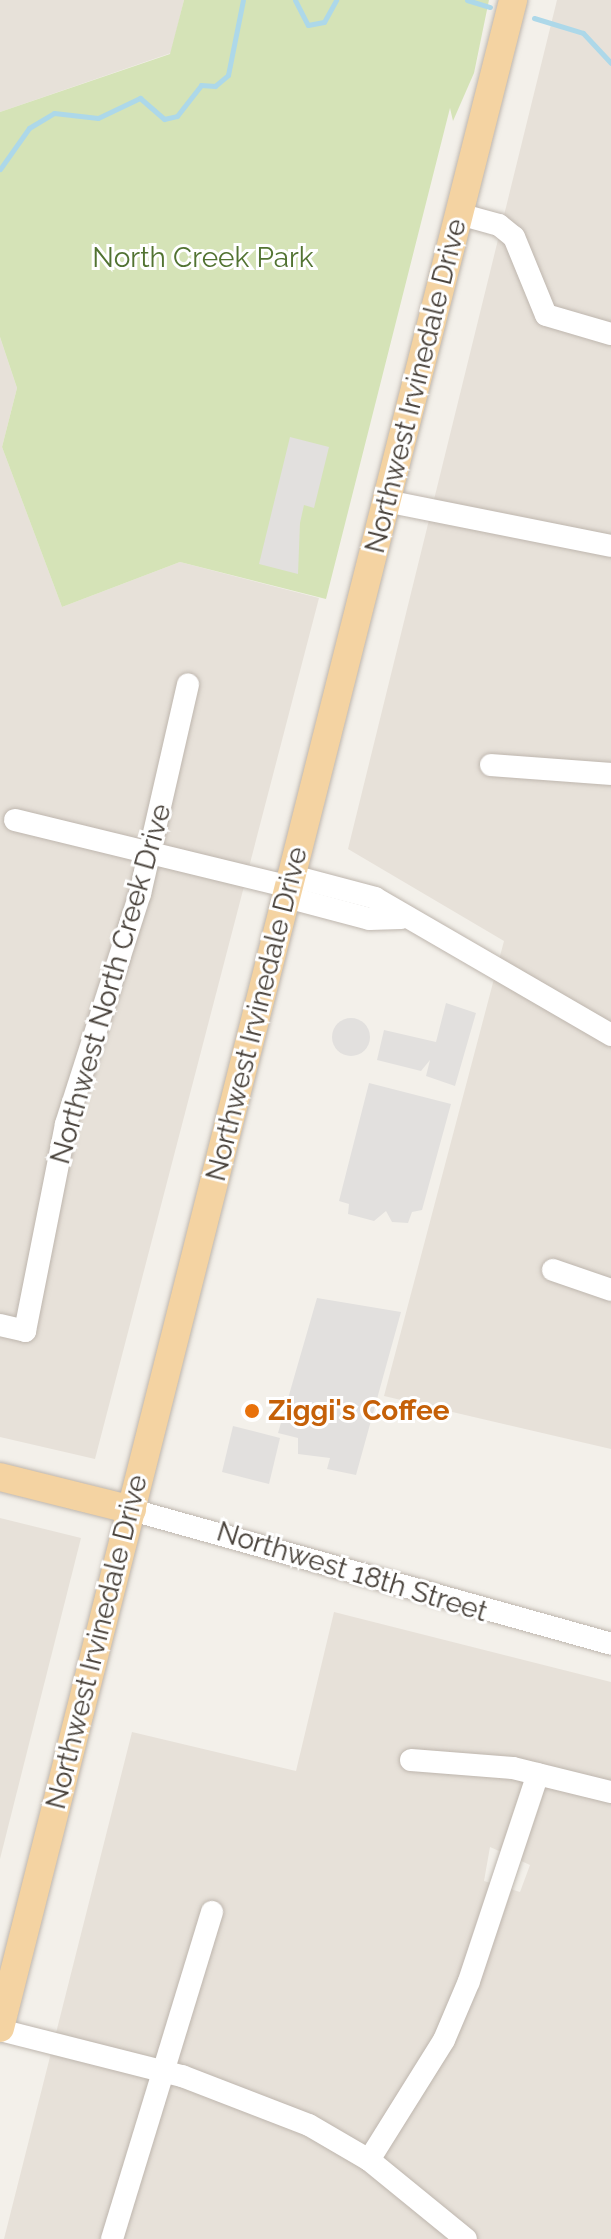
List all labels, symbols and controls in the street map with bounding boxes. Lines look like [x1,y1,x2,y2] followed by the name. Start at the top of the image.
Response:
[358,215,474,557] street label: Northwest Irvinedale Drive
[92,241,314,275] park label: North Creek Park
[43,800,179,1168] street label: Northwest North Creek Drive
[199,843,315,1185] street label: Northwest Irvinedale Drive
[268,1394,450,1428] place label: Ziggi's Coffee
[243,1402,261,1420] marker: Ziggi's Coffee
[39,1471,155,1813] street label: Northwest Irvinedale Drive
[213,1515,491,1629] street label: Northwest 18th Street

